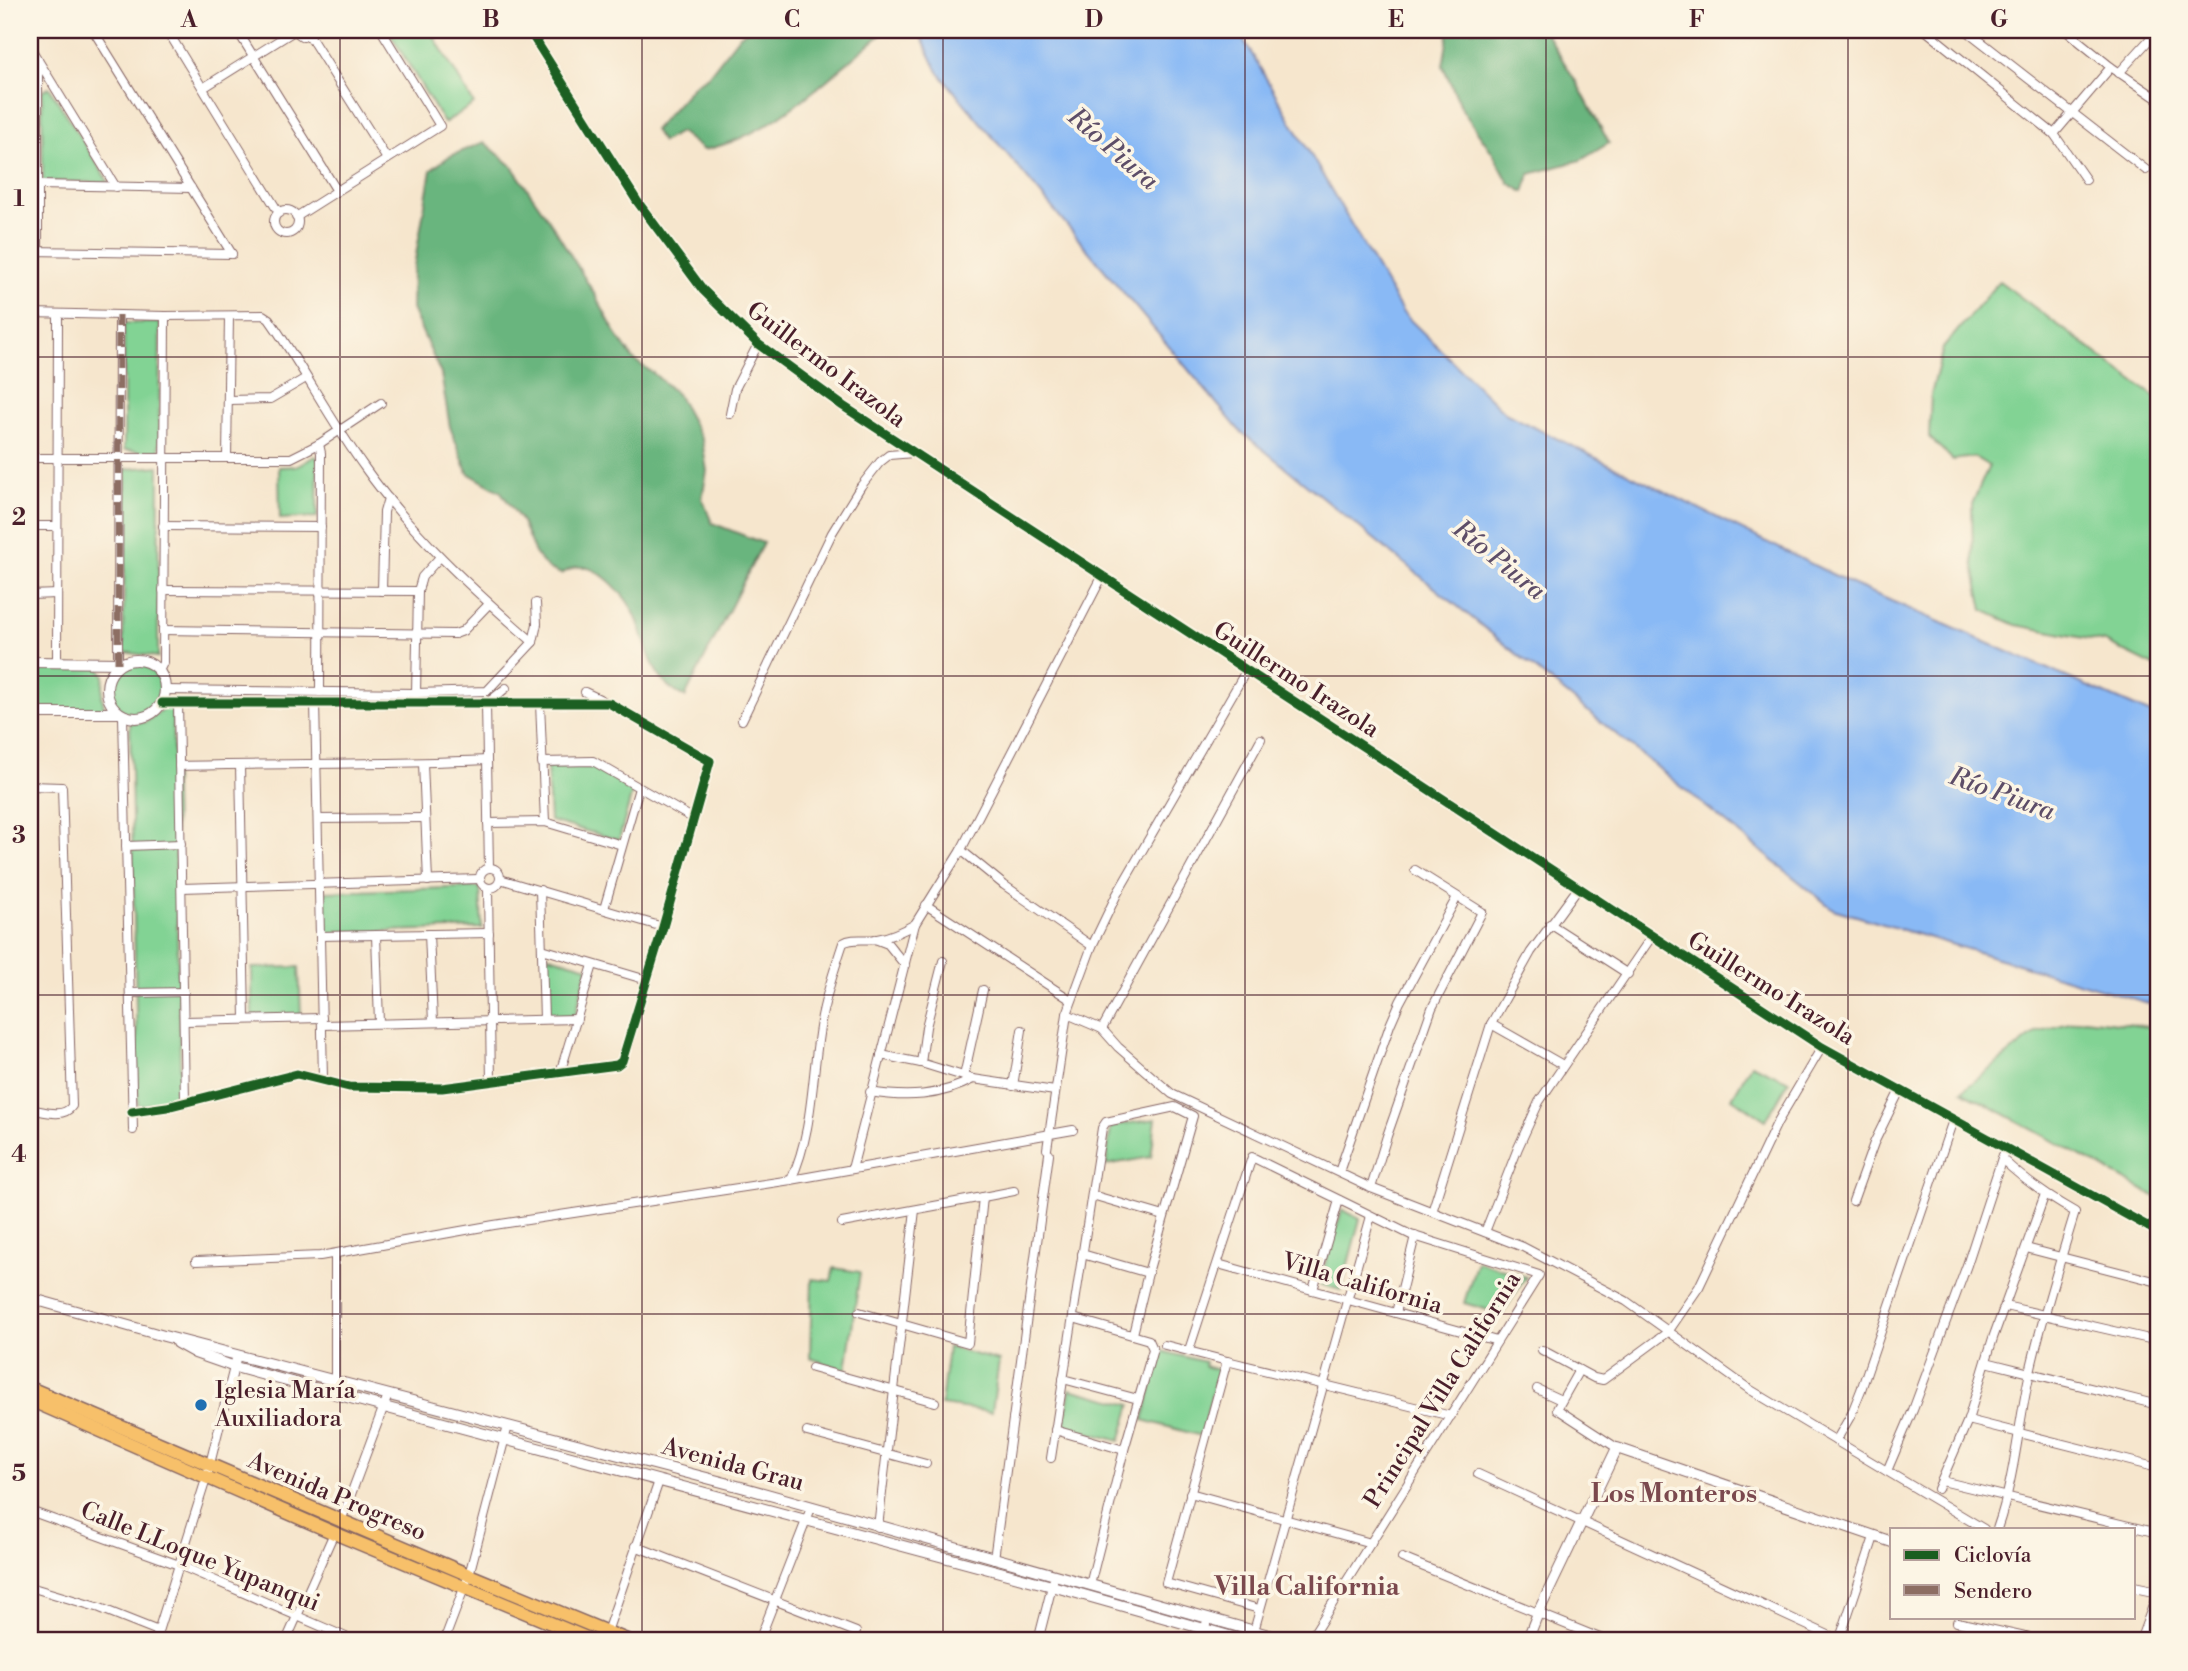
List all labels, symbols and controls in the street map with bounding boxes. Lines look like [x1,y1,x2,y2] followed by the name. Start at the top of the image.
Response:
[180,6,198,34] text: A
[482,6,500,34] text: B
[784,6,800,34] text: C
[1085,6,1103,34] text: D
[1388,6,1404,34] text: E
[1689,6,1705,34] text: F
[1990,6,2008,34] text: G
[1060,100,1165,197] water label: Río Piura
[13,185,25,213] text: 1
[740,295,912,435] street label: Guillermo Irazola
[12,504,26,532] text: 2
[1445,512,1552,607] water label: Río Piura
[1207,615,1385,745] street label: Guillermo Irazola
[1944,760,2060,828] water label: Río Piura
[12,822,26,850] text: 3
[1682,925,1861,1053] street label: Guillermo Irazola
[11,1141,27,1169] text: 4
[1277,1246,1446,1321] street label: Villa California
[1358,1266,1529,1514] street label: Principal Villa California
[214,1376,356,1434] place label: Iglesia María Auxiliadora
[193,1397,209,1413] marker: Iglesia María Auxiliadora
[658,1431,808,1498] street label: Avenida Grau
[242,1445,431,1548] street label: Avenida Progreso
[12,1460,26,1488] text: 5
[1591,1478,1757,1510] district label: Los Monteros
[76,1495,324,1619] street label: Calle LLoque Yupanqui
[1890,1528,2136,1618] legend
[1954,1543,2032,1569] text: Ciclovía
[1213,1571,1400,1603] district label: Villa California
[1954,1579,2032,1605] text: Sendero

